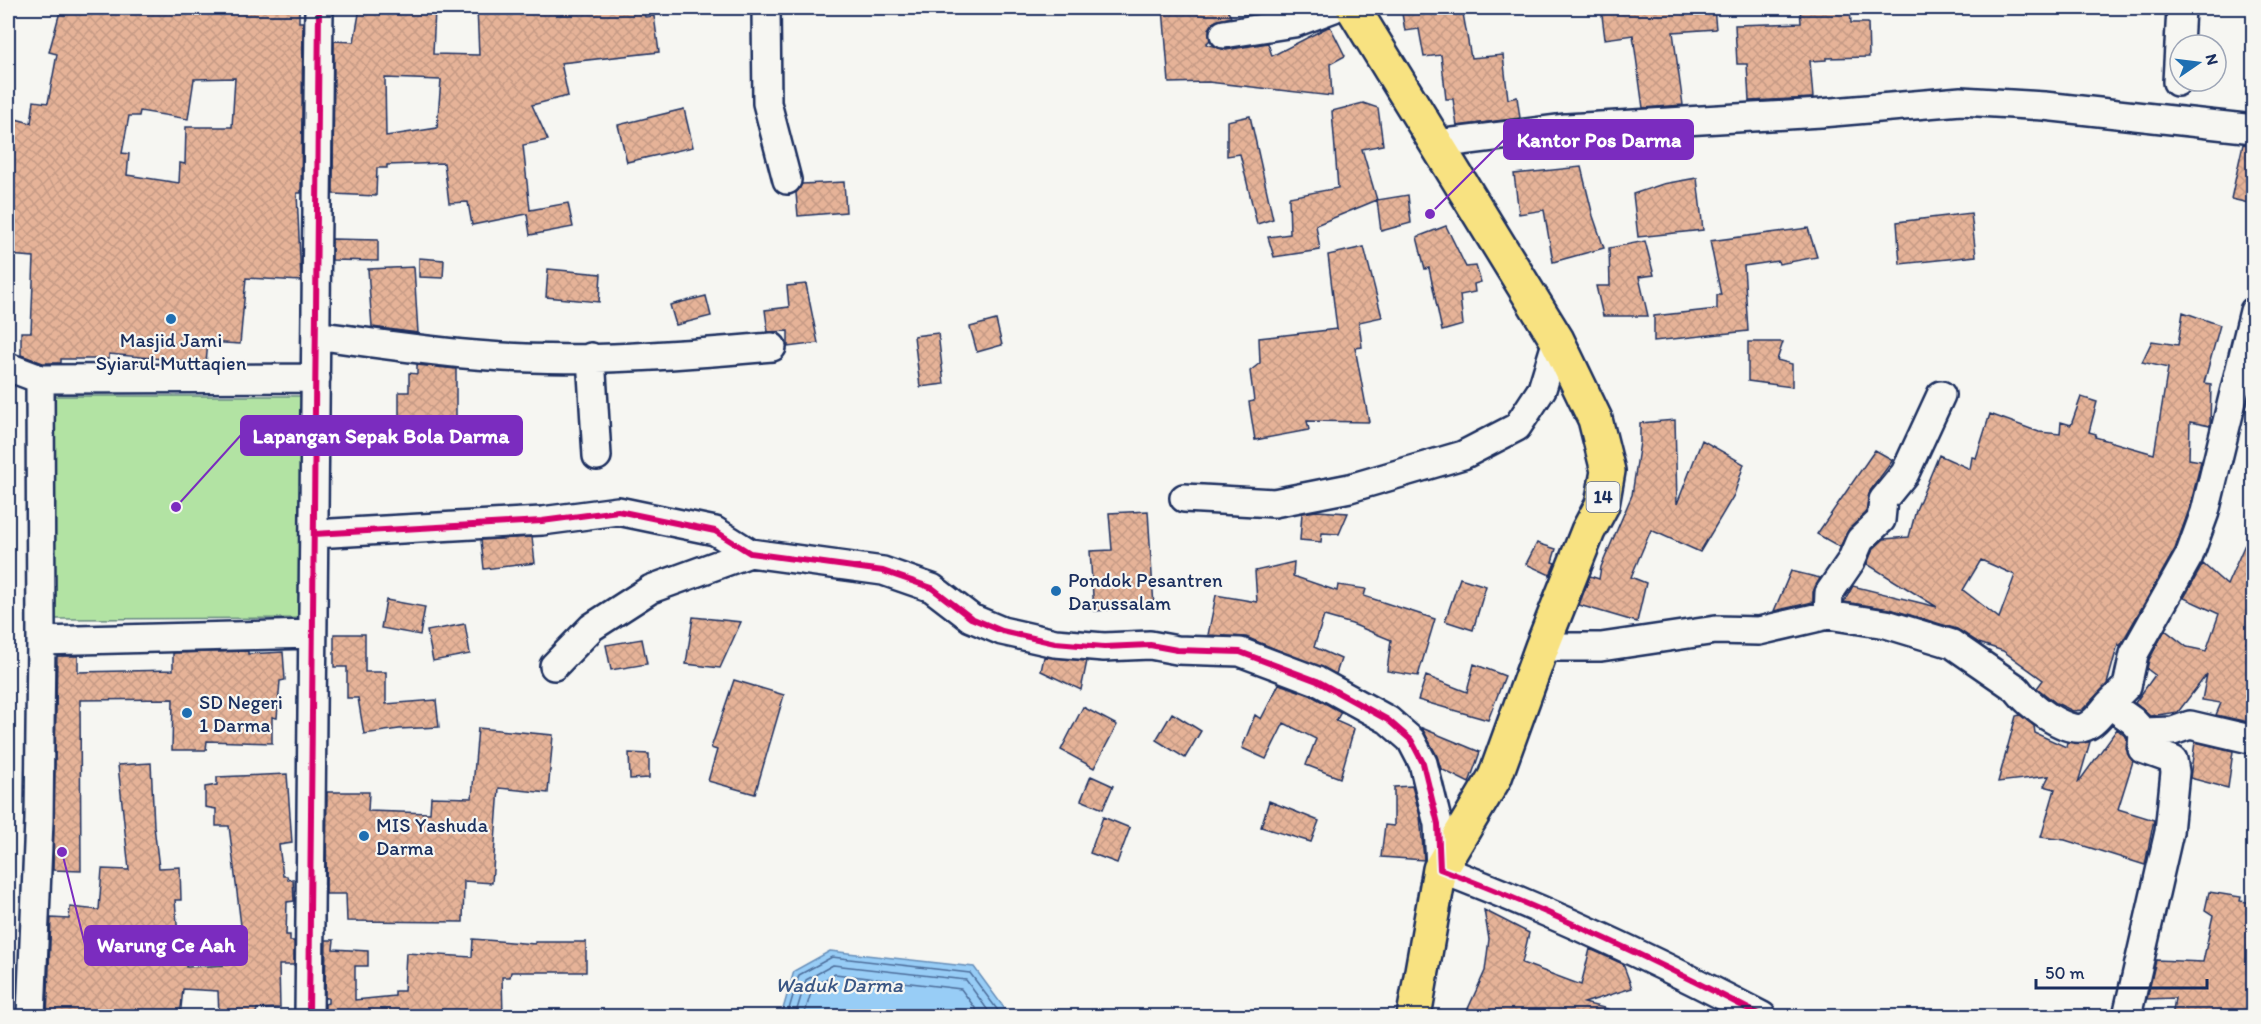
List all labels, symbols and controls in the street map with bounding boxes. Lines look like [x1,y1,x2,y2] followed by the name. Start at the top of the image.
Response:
[2168,33,2228,93] north arrow
[2202,52,2223,67] text: N
[1504,120,1693,159] callout: Kantor Pos Darma
[1517,127,1682,152] text: Kantor Pos Darma
[164,312,178,326] marker: Masjid Jami Syiarul Muttaqien
[96,328,247,375] place label: Masjid Jami Syiarul Muttaqien
[241,416,522,455] callout: Lapangan Sepak Bola Darma
[253,423,510,449] text: Lapangan Sepak Bola Darma
[1586,482,1620,512] road number: 14
[1068,568,1223,615] place label: Pondok Pesantren Darussalam
[1049,584,1063,598] marker: Pondok Pesantren Darussalam
[199,690,283,737] place label: SD Negeri 1 Darma
[180,706,194,720] marker: SD Negeri 1 Darma
[376,813,489,860] place label: MIS Yashuda Darma
[357,829,371,843] marker: MIS Yashuda Darma
[85,926,247,965] callout: Warung Ce Aah
[97,932,236,958] text: Warung Ce Aah
[2036,952,2207,990] scale bar
[2045,962,2085,984] text: 50 m
[775,972,903,997] water label: Waduk Darma

